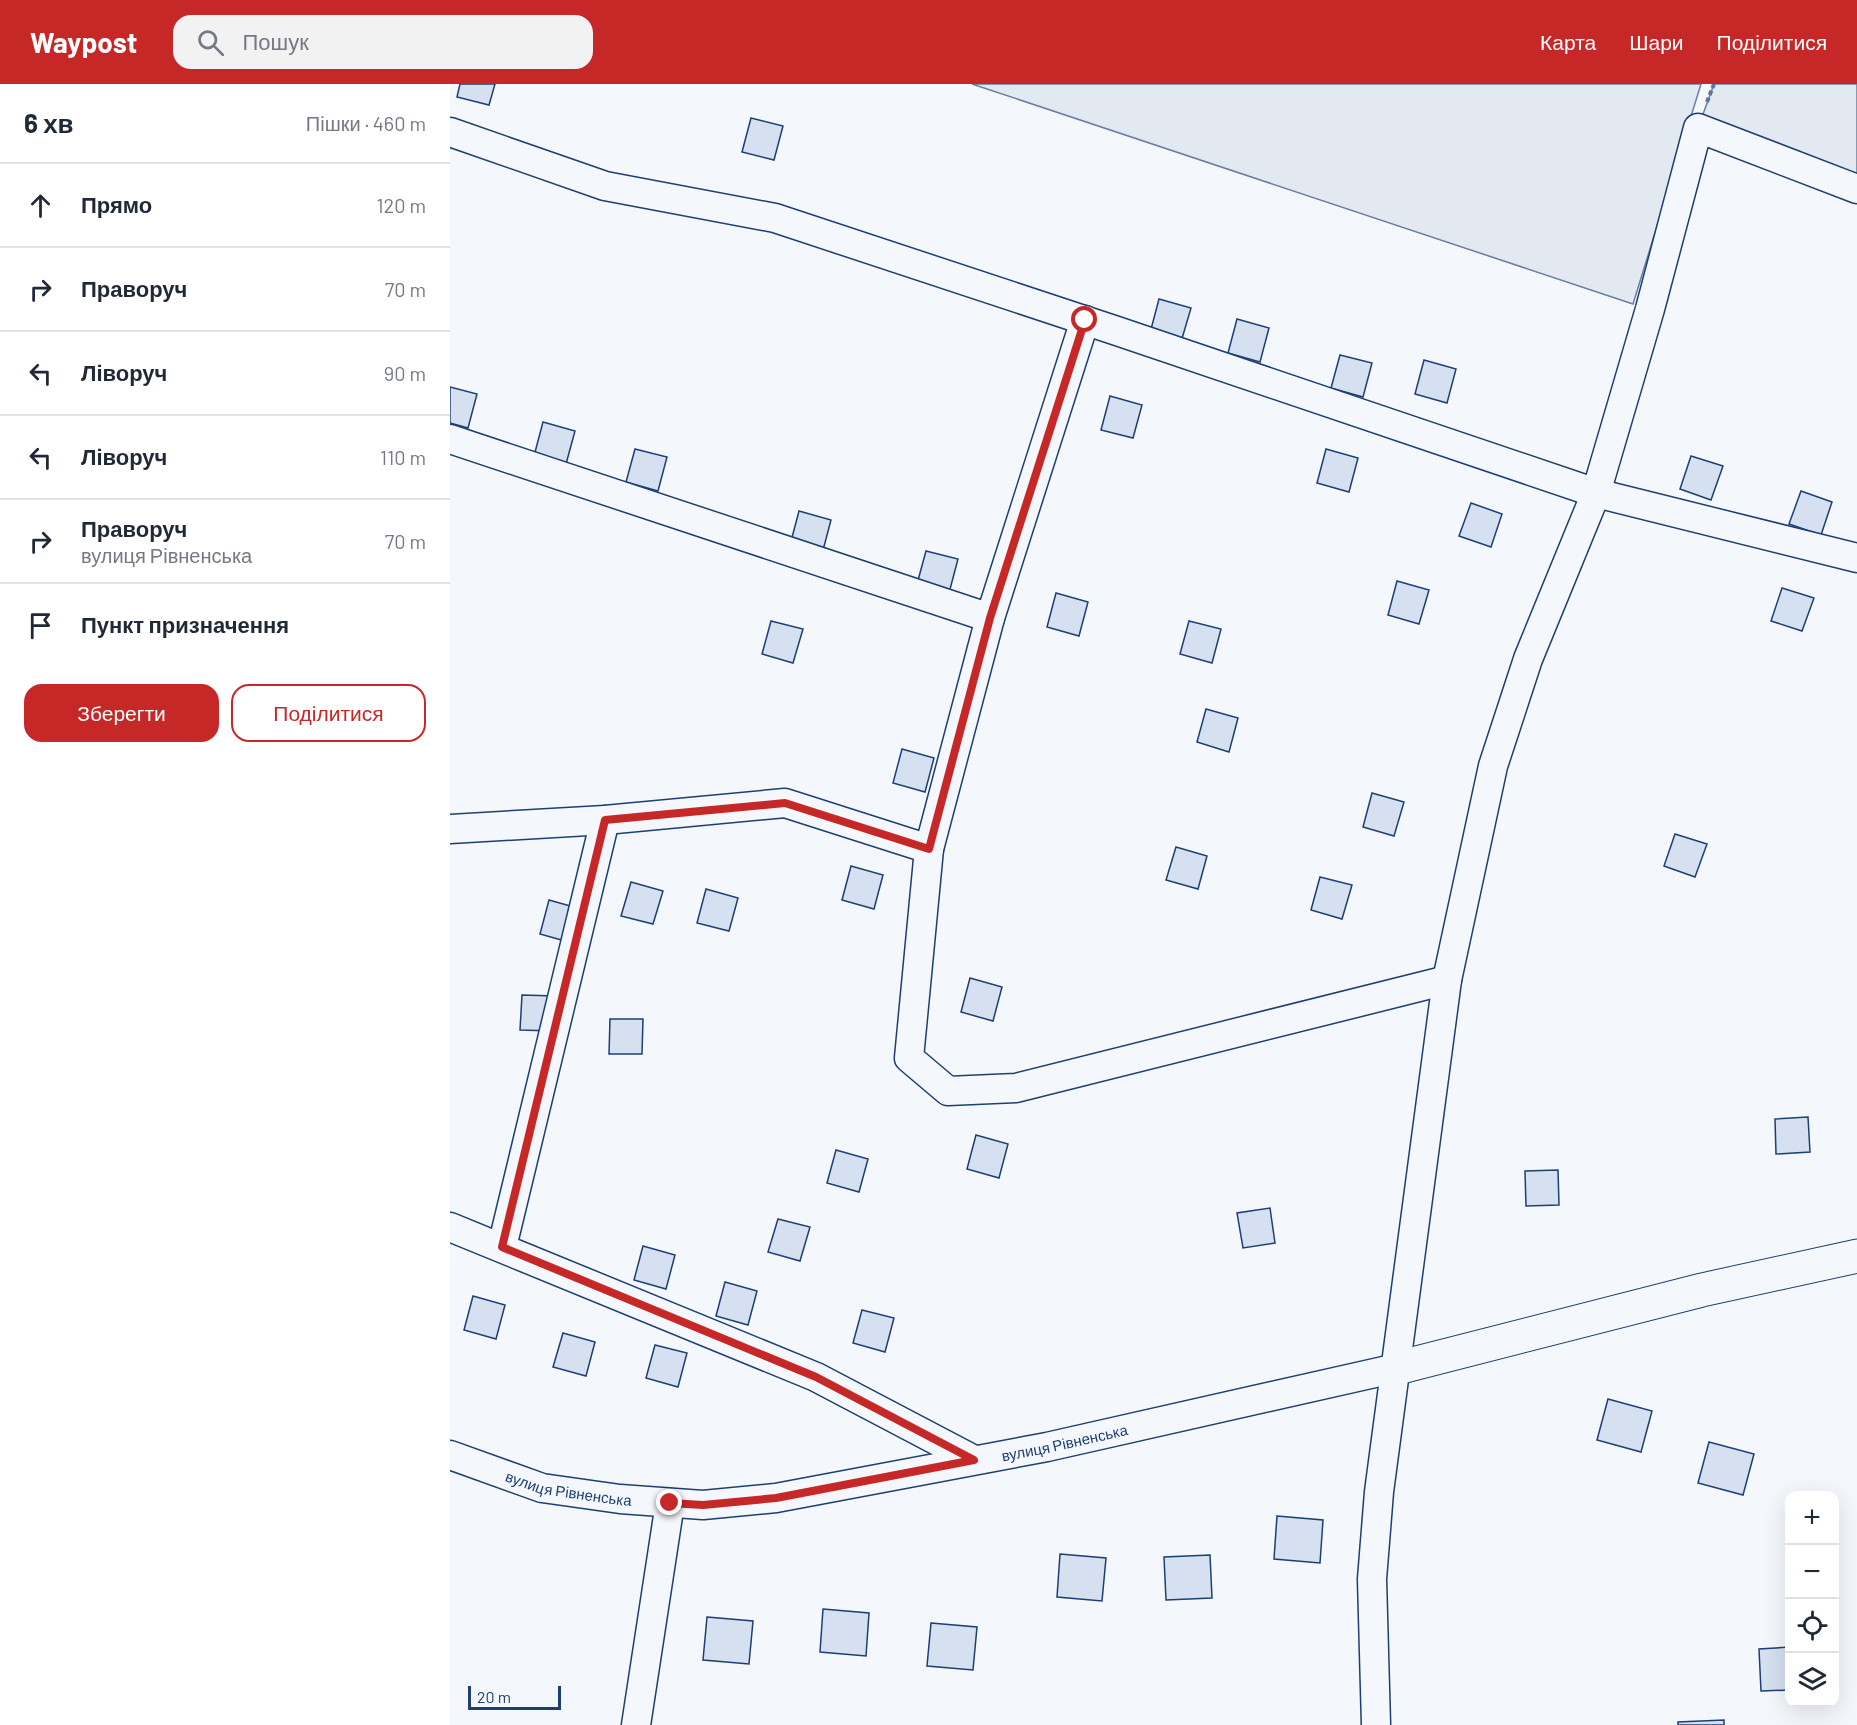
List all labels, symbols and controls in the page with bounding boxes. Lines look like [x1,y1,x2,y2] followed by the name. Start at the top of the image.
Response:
[173,15,593,69] search box
[30,25,137,59] text: Waypost
[194,26,227,59] icon: search
[242,28,309,54] text: Пошук
[1540,29,1596,54] text: Карта
[1629,29,1684,54] text: Шари
[1717,29,1827,54] text: Поділитися
[24,107,74,138] text: 6 хв
[306,111,426,135] text: Пішки · 460 m
[24,189,57,222] icon: ahead
[81,191,152,217] text: Прямо
[376,193,426,217] text: 120 m
[24,273,57,306] icon: right
[81,275,187,301] text: Праворуч
[385,277,426,301] text: 70 m
[1071,306,1097,332] route start
[24,357,57,390] icon: left
[81,359,167,385] text: Ліворуч
[384,361,426,385] text: 90 m
[24,441,57,474] icon: left
[81,443,167,469] text: Ліворуч
[380,445,426,469] text: 110 m
[81,515,187,541] text: Праворуч
[24,525,57,558] icon: right
[385,529,426,553] text: 70 m
[81,543,252,567] text: вулиця Рівненська
[24,609,57,642] icon: arrive
[81,611,289,637] text: Пункт призначення
[24,684,219,742] button: Зберегти
[231,684,426,742] button: Поділитися
[1000,1420,1130,1464] street label: вулиця Рівненська
[503,1467,633,1509] street label: вулиця Рівненська
[656,1489,682,1515] route end
[1785,1491,1839,1707] map controls
[1785,1491,1839,1545] button: +
[1785,1545,1839,1599] button: −
[1785,1599,1839,1653] button: locate
[1785,1653,1839,1707] button: layers
[468,1683,561,1710] scale bar
[477,1687,511,1706] text: 20 m

